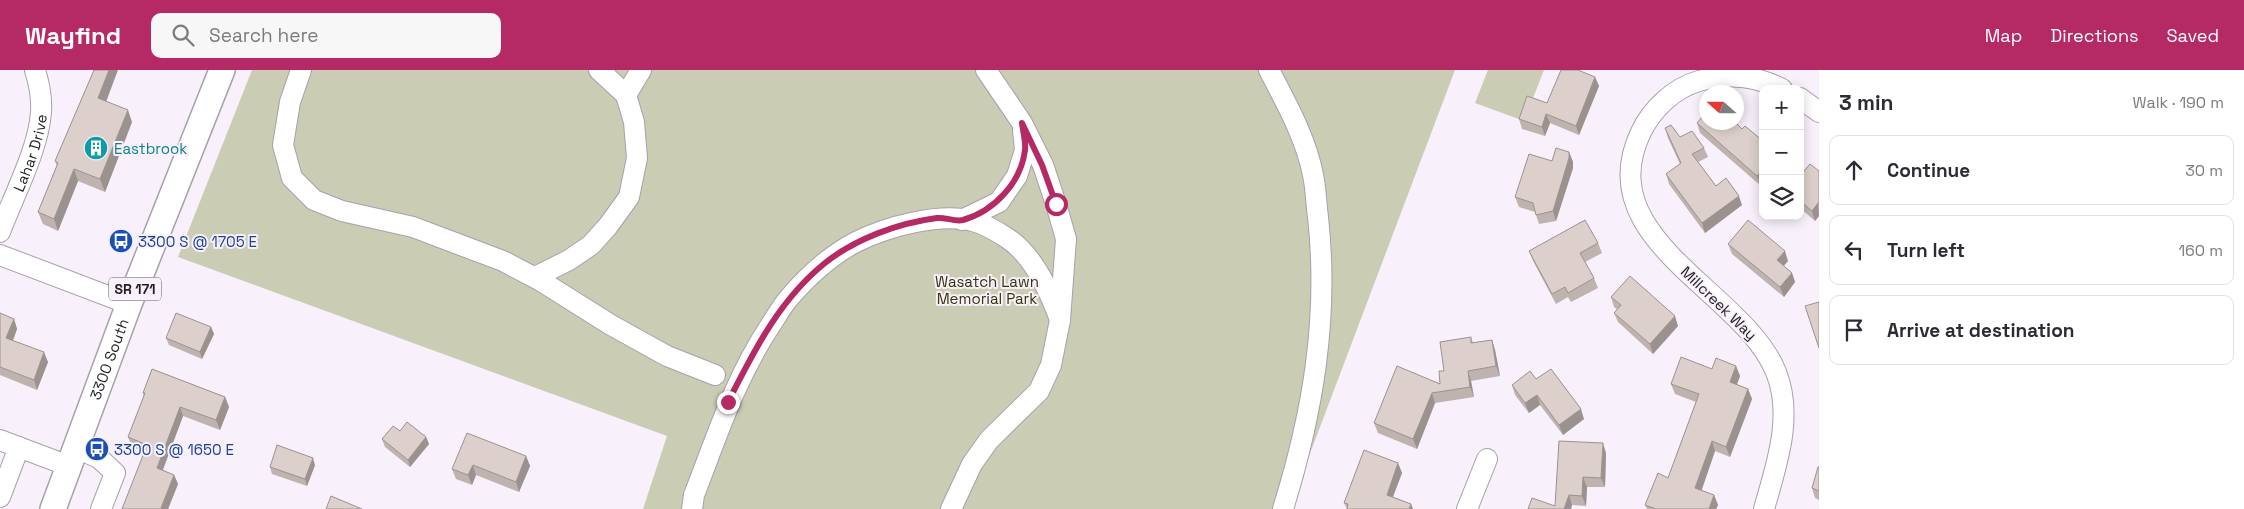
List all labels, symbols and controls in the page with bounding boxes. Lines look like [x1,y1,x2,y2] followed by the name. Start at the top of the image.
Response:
[151,13,501,58] search box
[25,20,121,51] text: Wayfind
[169,21,197,49] icon: search
[209,23,319,48] text: Search here
[1985,24,2022,47] text: Map
[2050,24,2139,47] text: Directions
[2167,24,2219,47] text: Saved
[1699,85,1744,130] north arrow
[1759,85,1804,220] map controls
[1759,85,1804,130] button: +
[1839,89,1894,116] text: 3 min
[2133,92,2224,113] text: Walk · 190 m
[8,113,50,194] street label: Lahar Drive
[1759,130,1804,175] button: −
[83,135,109,161] building icon: Eastbrook
[114,139,187,158] place label: Eastbrook
[1840,156,1868,184] icon: ahead
[1887,158,1970,183] text: Continue
[2185,160,2223,181] text: 30 m
[1759,175,1804,220] button: layers
[1045,193,1068,216] route start
[108,228,134,254] bus stop icon: 3300 S @ 1705 E
[138,232,257,251] place label: 3300 S @ 1705 E
[1840,236,1868,264] icon: left
[1887,238,1965,263] text: Turn left
[2178,240,2223,261] text: 160 m
[1677,262,1761,344] street label: Millcreek Way
[935,272,1039,308] park label: Wasatch Lawn Memorial Park
[109,278,161,300] road number: SR 171
[85,316,132,402] street label: 3300 South
[1840,316,1868,344] icon: arrive
[1887,318,2075,343] text: Arrive at destination
[717,391,740,414] route end
[84,436,110,462] bus stop icon: 3300 S @ 1650 E
[114,440,234,459] place label: 3300 S @ 1650 E

